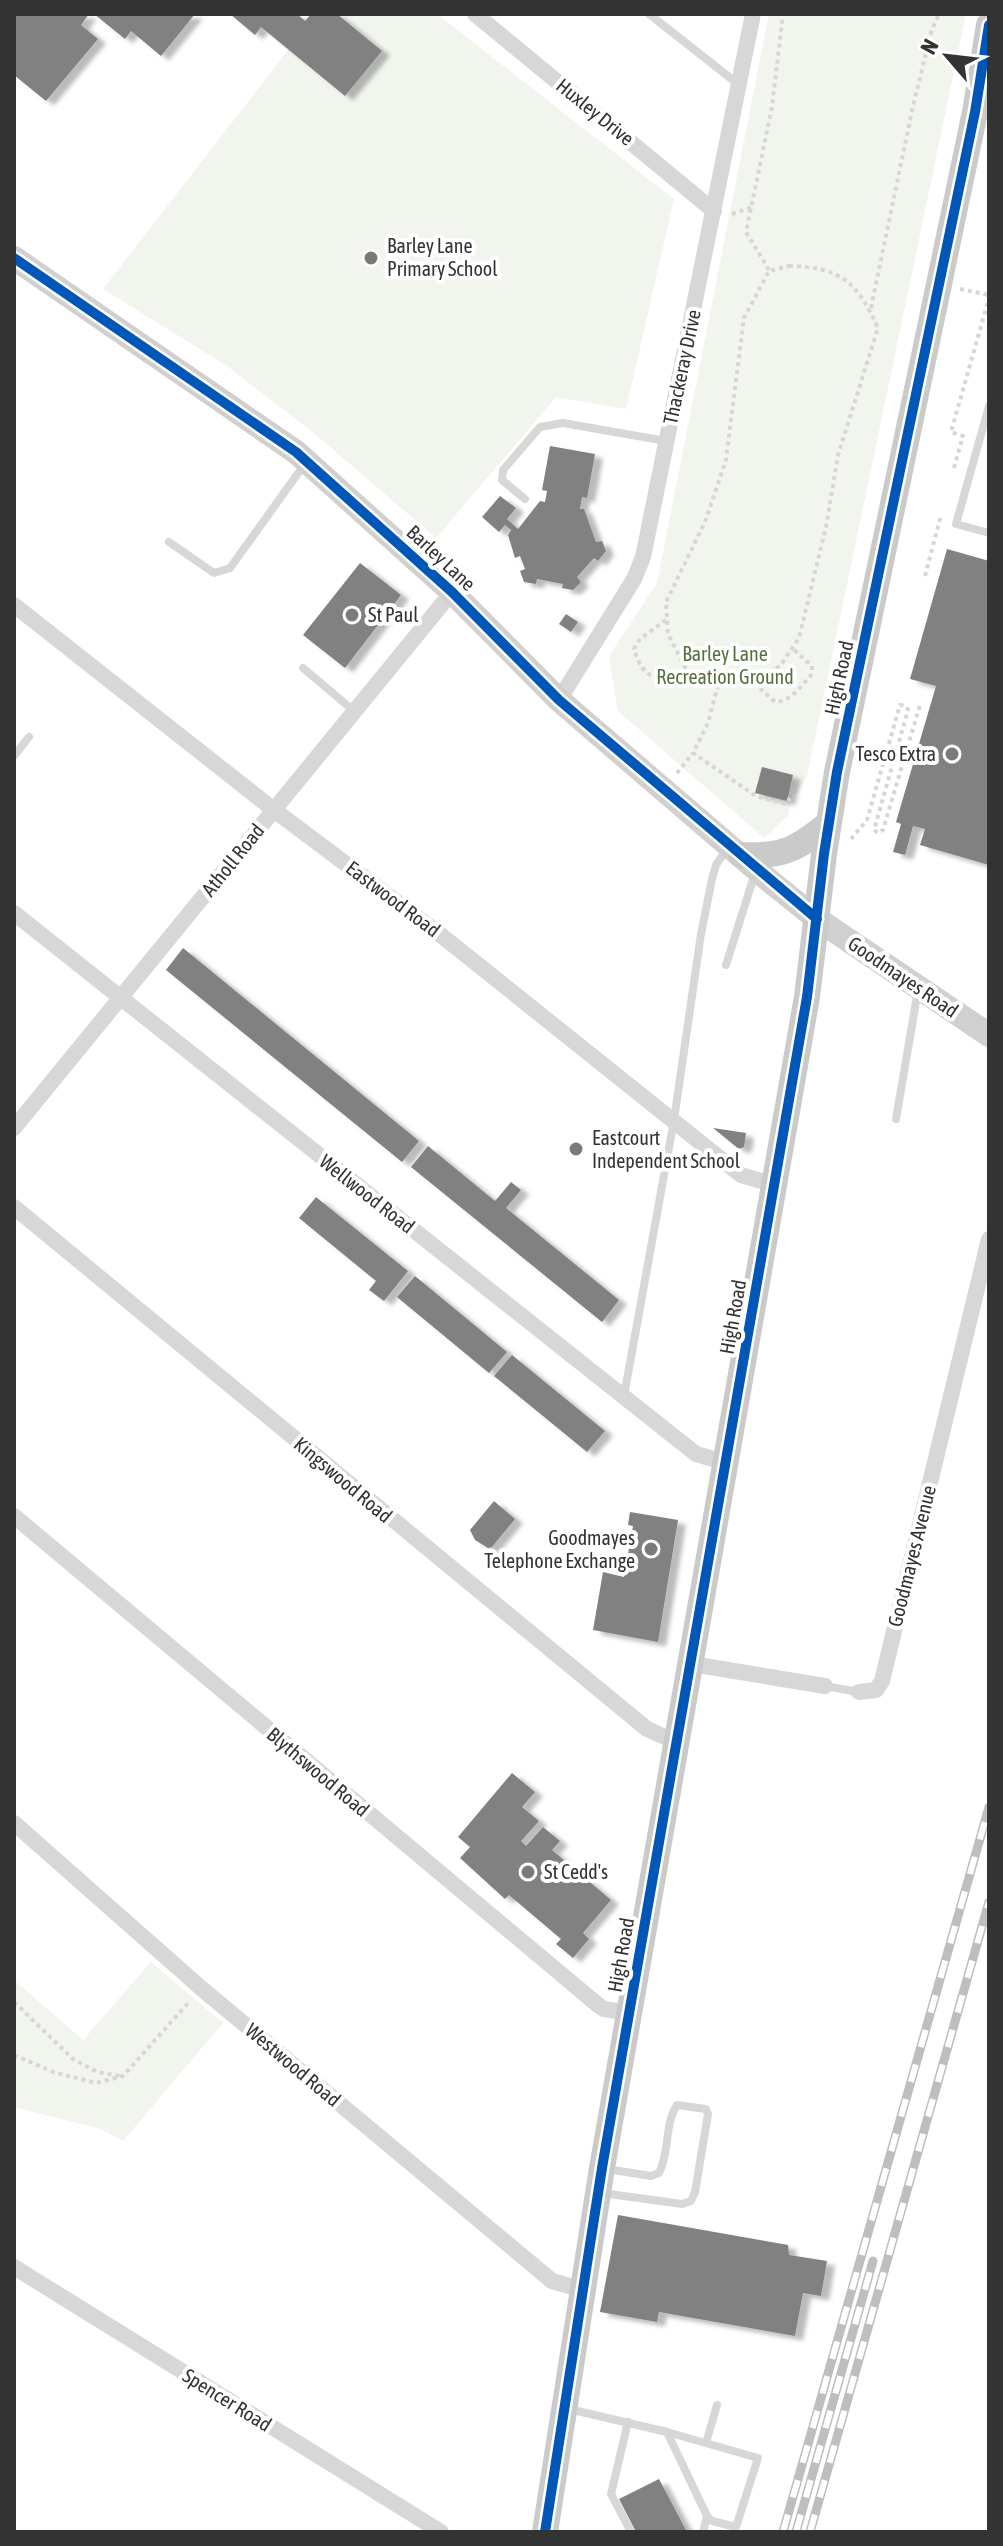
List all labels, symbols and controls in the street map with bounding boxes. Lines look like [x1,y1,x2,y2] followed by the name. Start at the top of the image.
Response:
[907,16,987,96] north arrow
[915,35,944,58] text: N
[552,73,639,150] street label: Huxley Drive
[387,234,498,280] place label: Barley Lane Primary School
[362,249,380,267] marker: Barley Lane Primary School
[658,307,705,426] street label: Thackeray Drive
[402,520,480,595] street label: Barley Lane
[368,603,419,626] place label: St Paul
[343,606,361,624] marker: St Paul
[819,639,858,717] street label: High Road
[656,642,794,688] park label: Barley Lane Recreation Ground
[856,742,936,765] place label: Tesco Extra
[943,745,961,763] marker: Tesco Extra
[197,819,269,900] street label: Atholl Road
[342,856,445,941] street label: Eastwood Road
[844,931,963,1022] street label: Goodmayes Road
[592,1126,741,1172] place label: Eastcourt Independent School
[567,1140,585,1158] marker: Eastcourt Independent School
[315,1149,419,1238] street label: Wellwood Road
[715,1278,750,1356] street label: High Road
[290,1432,397,1527] street label: Kingswood Road
[883,1483,940,1629] street label: Goodmayes Avenue
[484,1526,635,1572] place label: Goodmayes Telephone Exchange
[642,1540,660,1558] marker: Goodmayes Telephone Exchange
[263,1722,374,1821] street label: Blythswood Road
[544,1860,608,1883] place label: St Cedd's
[519,1863,537,1881] marker: St Cedd's
[603,1916,638,1994] street label: High Road
[241,2018,345,2111] street label: Westwood Road
[179,2363,276,2436] street label: Spencer Road

